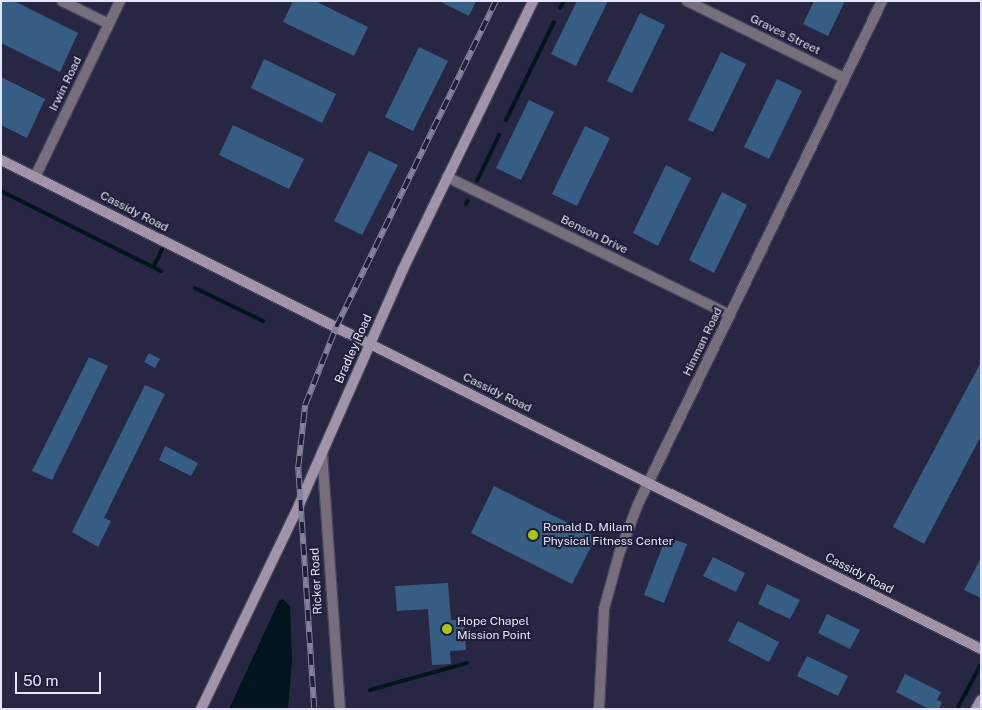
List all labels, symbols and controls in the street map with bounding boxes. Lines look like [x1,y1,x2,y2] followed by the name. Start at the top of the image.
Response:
[747,12,823,58] street label: Graves Street
[47,54,85,114] street label: Irwin Road
[97,189,171,235] street label: Cassidy Road
[558,212,630,258] street label: Benson Drive
[680,305,726,379] street label: Hinman Road
[332,312,376,386] street label: Bradley Road
[460,370,534,416] street label: Cassidy Road
[543,521,674,549] place label: Ronald D. Milam Physical Fitness Center
[527,529,539,541] marker: Ronald D. Milam Physical Fitness Center
[308,547,326,615] street label: Ricker Road
[822,551,896,597] street label: Cassidy Road
[457,615,531,643] place label: Hope Chapel Mission Point
[441,623,453,635] marker: Hope Chapel Mission Point
[18,662,104,694] scale bar
[23,672,58,689] text: 50 m

